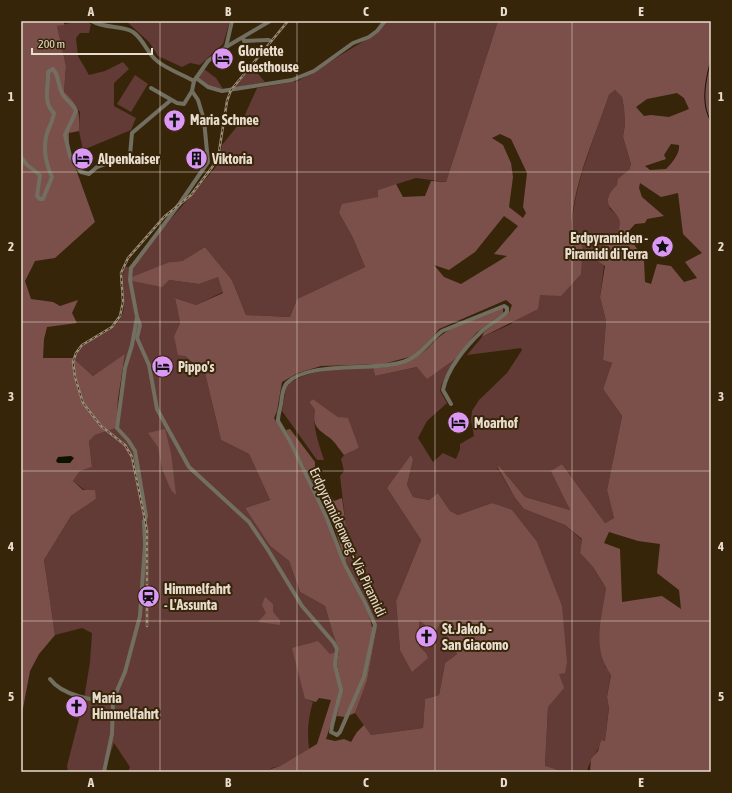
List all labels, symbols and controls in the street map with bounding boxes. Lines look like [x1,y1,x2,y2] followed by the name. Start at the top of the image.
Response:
[87,4,95,19] text: A
[225,4,232,19] text: B
[363,4,369,19] text: C
[500,4,508,19] text: D
[638,4,644,19] text: E
[32,30,152,56] scale bar
[38,37,65,51] text: 200 m
[238,43,299,75] place label: Gloriette Guesthouse
[210,46,236,72] hotel icon: Gloriette Guesthouse
[8,89,14,104] text: 1
[718,89,724,104] text: 1
[161,107,187,133] church icon: Maria Schnee
[190,112,259,128] place label: Maria Schnee
[69,146,95,172] hotel icon: Alpenkaiser
[184,146,210,172] building icon: Viktoria
[97,151,161,167] place label: Alpenkaiser
[211,151,253,167] place label: Viktoria
[565,230,648,262] place label: Erdpyramiden - Piramidi di Terra
[650,233,676,259] place icon: Erdpyramiden - Piramidi di Terra
[8,239,14,254] text: 2
[718,239,724,254] text: 2
[149,354,175,380] hotel icon: Pippo's
[178,359,215,375] place label: Pippo's
[8,389,14,404] text: 3
[718,389,724,404] text: 3
[445,410,471,436] hotel icon: Moarhof
[474,415,518,431] place label: Moarhof
[306,465,390,619] street label: Erdpyramidenweg - Via Piramidi
[7,539,14,554] text: 4
[717,539,724,554] text: 4
[164,581,231,613] place label: Himmelfahrt - L'Assunta
[135,584,161,610] station icon: Himmelfahrt - L'Assunta
[442,621,509,653] place label: St. Jakob - San Giacomo
[413,624,439,650] church icon: St. Jakob - San Giacomo
[8,689,14,704] text: 5
[718,689,724,704] text: 5
[92,690,159,722] place label: Maria Himmelfahrt
[64,693,90,719] church icon: Maria Himmelfahrt
[87,775,95,790] text: A
[225,775,232,790] text: B
[363,775,369,790] text: C
[500,775,508,790] text: D
[638,775,644,790] text: E

